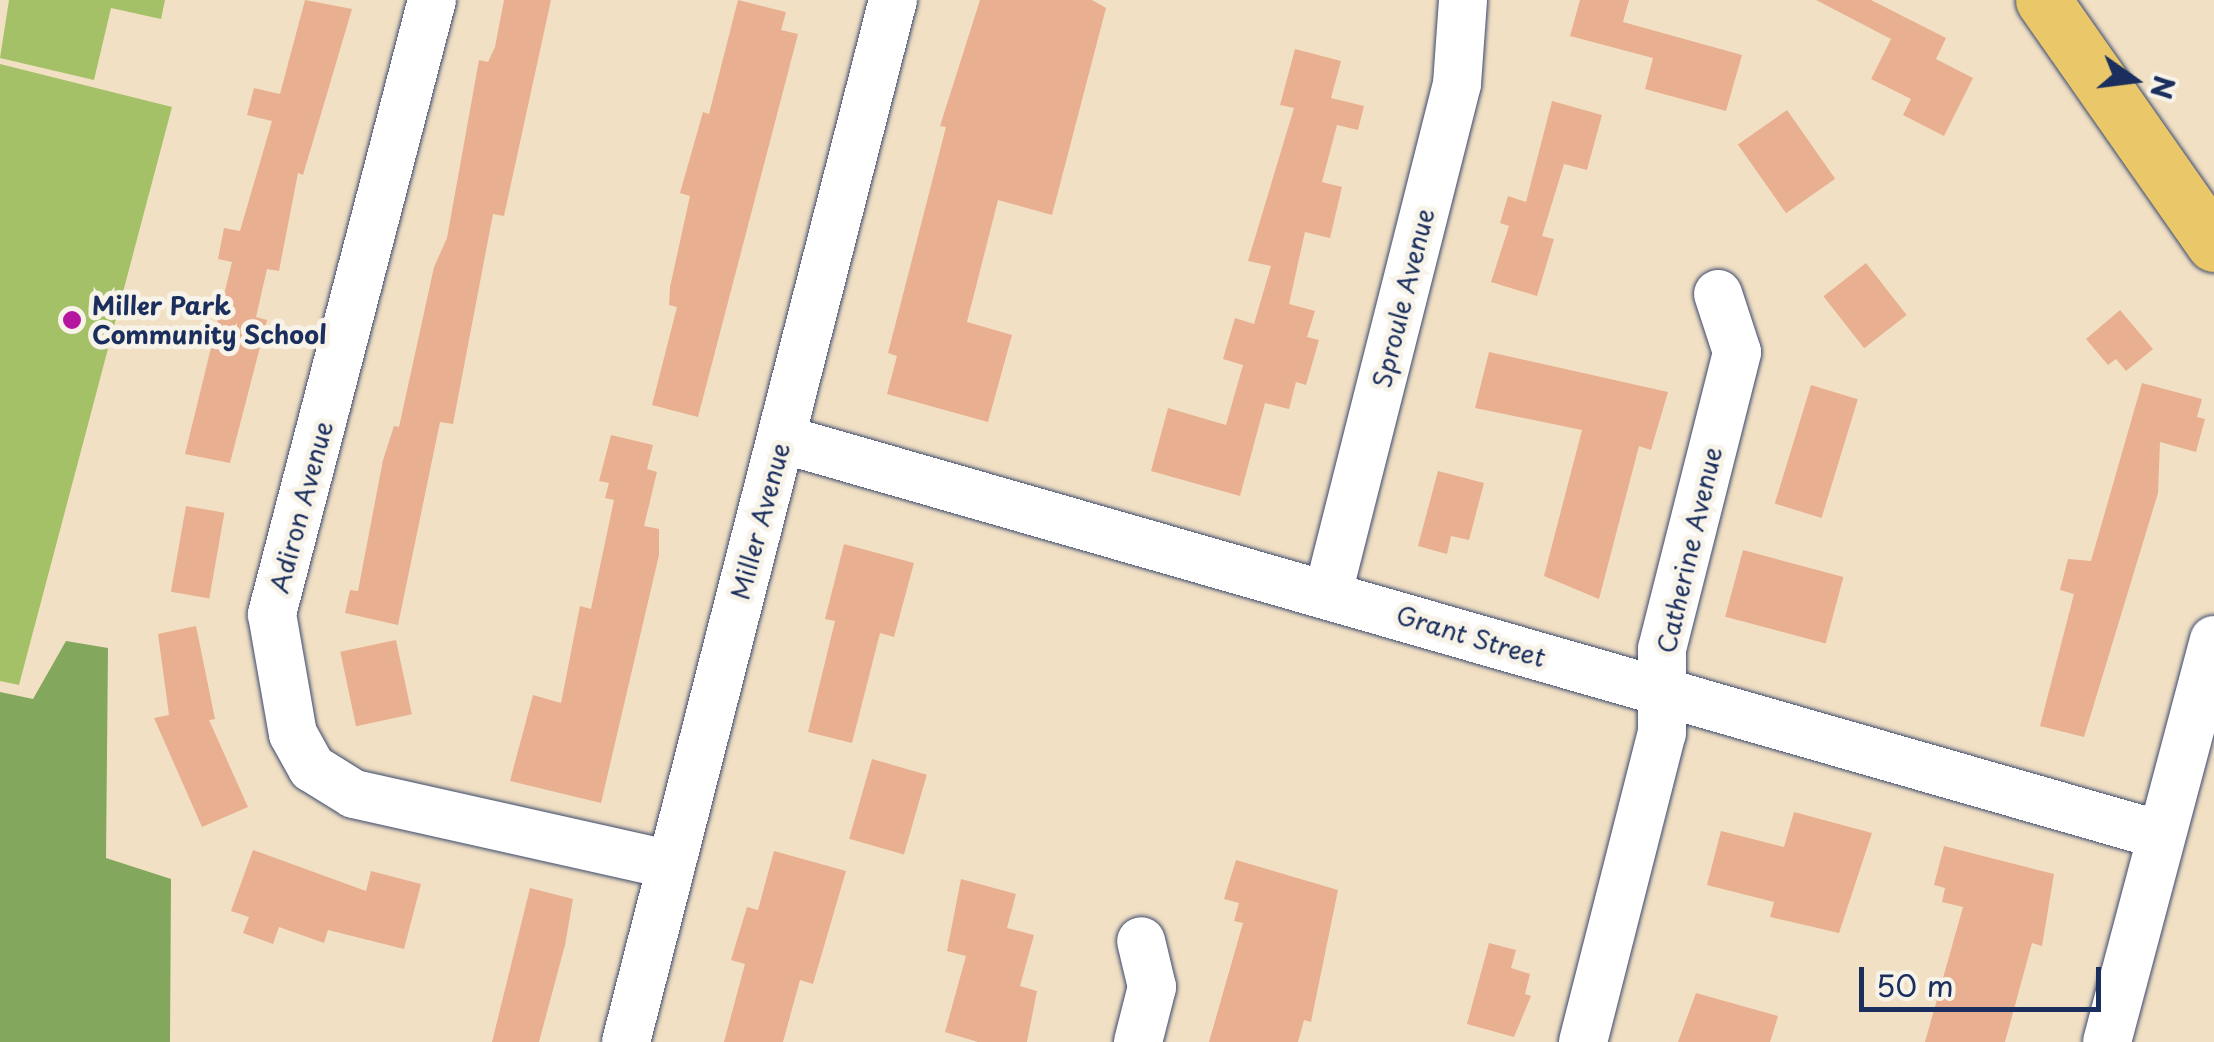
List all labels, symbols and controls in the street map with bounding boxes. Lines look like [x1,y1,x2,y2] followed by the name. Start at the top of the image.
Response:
[2084,30,2184,130] north arrow
[2140,71,2187,103] text: N
[1366,205,1440,391] street label: Sproule Avenue
[92,291,328,350] place label: Miller Park Community School
[61,309,83,331] marker: Miller Park Community School
[264,418,338,596] street label: Adiron Avenue
[724,438,796,604] street label: Miller Avenue
[1651,444,1727,656] street label: Catherine Avenue
[1393,599,1549,673] street label: Grant Street
[1864,947,2106,1009] scale bar
[1876,962,1954,1007] text: 50 m

